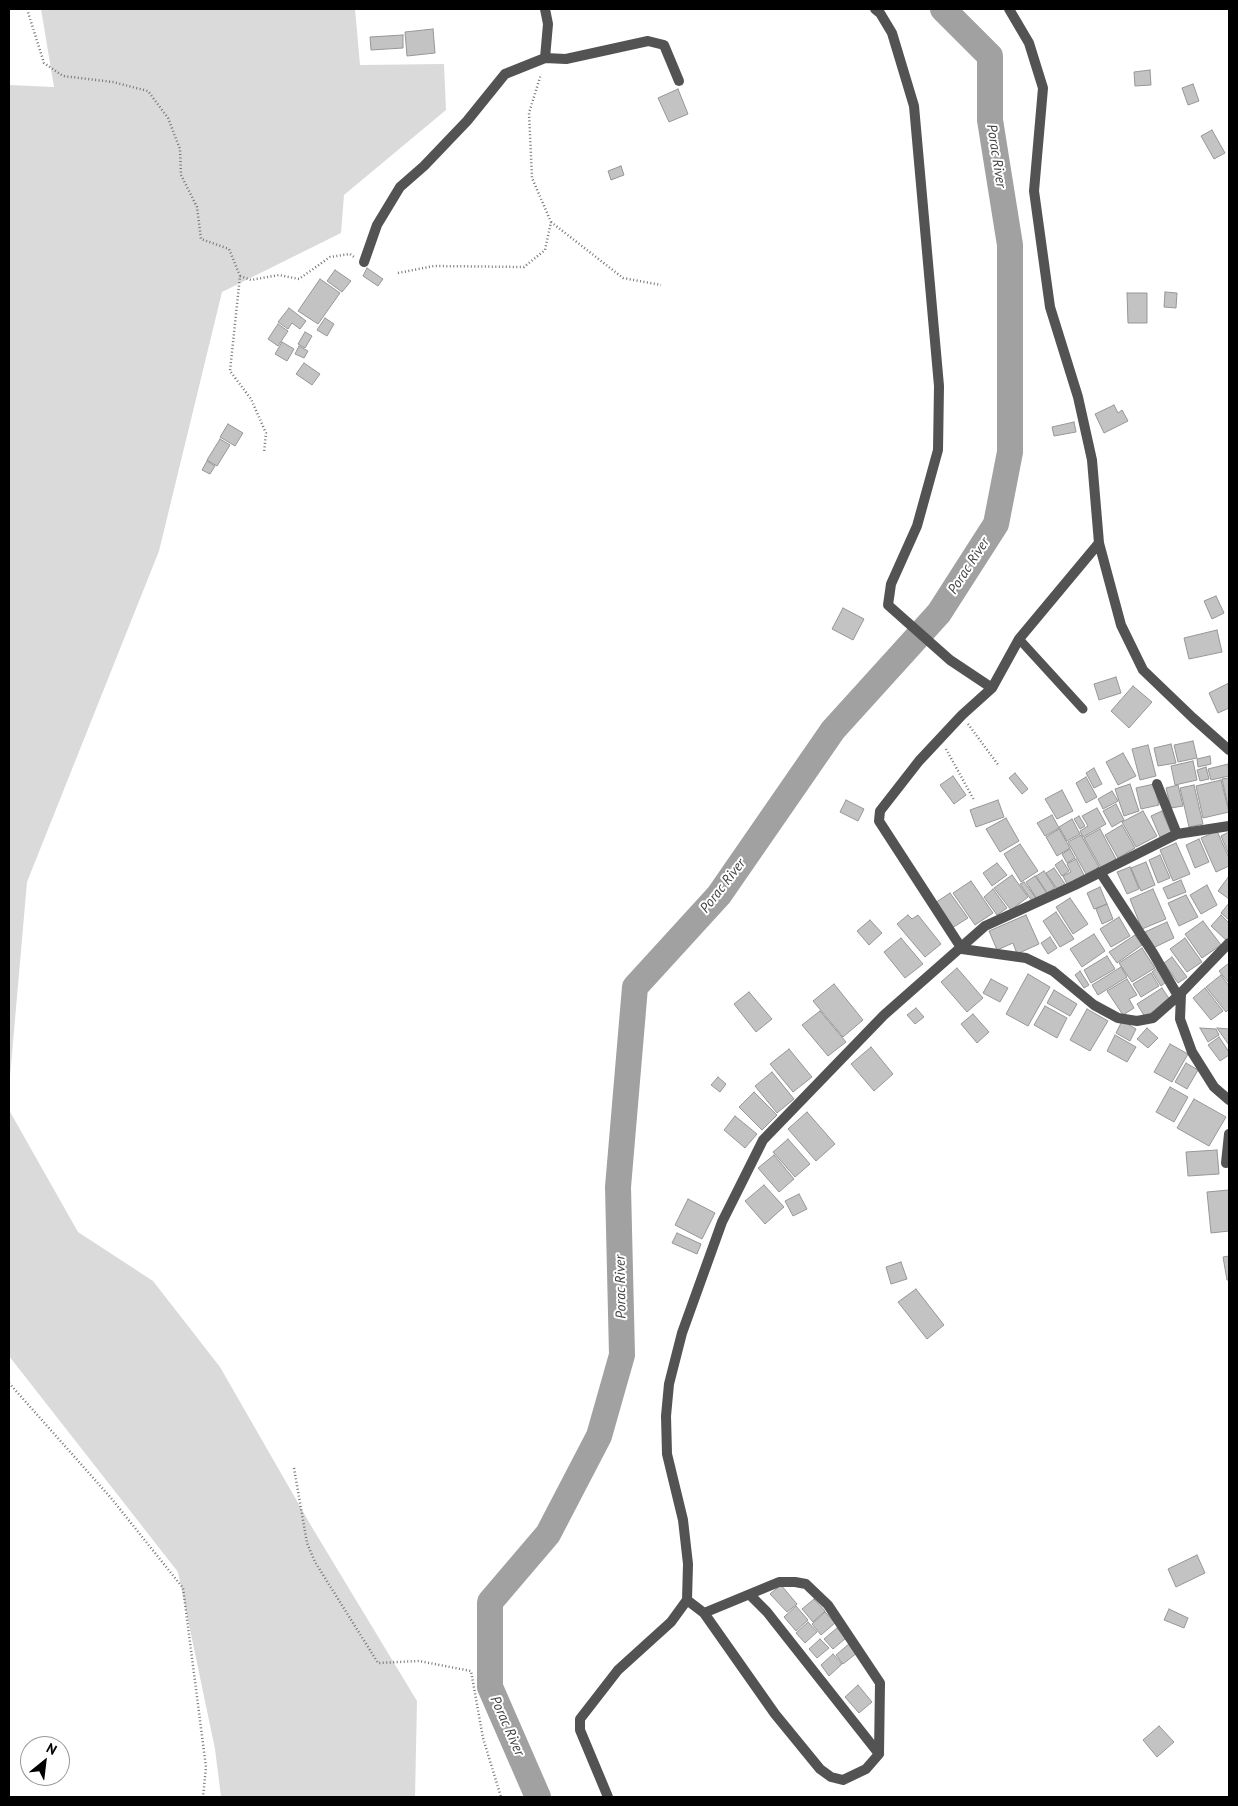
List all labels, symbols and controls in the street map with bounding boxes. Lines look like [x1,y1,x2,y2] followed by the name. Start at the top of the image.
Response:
[983,123,1009,189] water label: Porac River
[945,535,993,597] water label: Porac River
[697,856,749,916] water label: Porac River
[612,1255,630,1319] water label: Porac River
[486,1693,528,1759] water label: Porac River
[20,1736,70,1786] north arrow
[43,1739,60,1759] text: N

